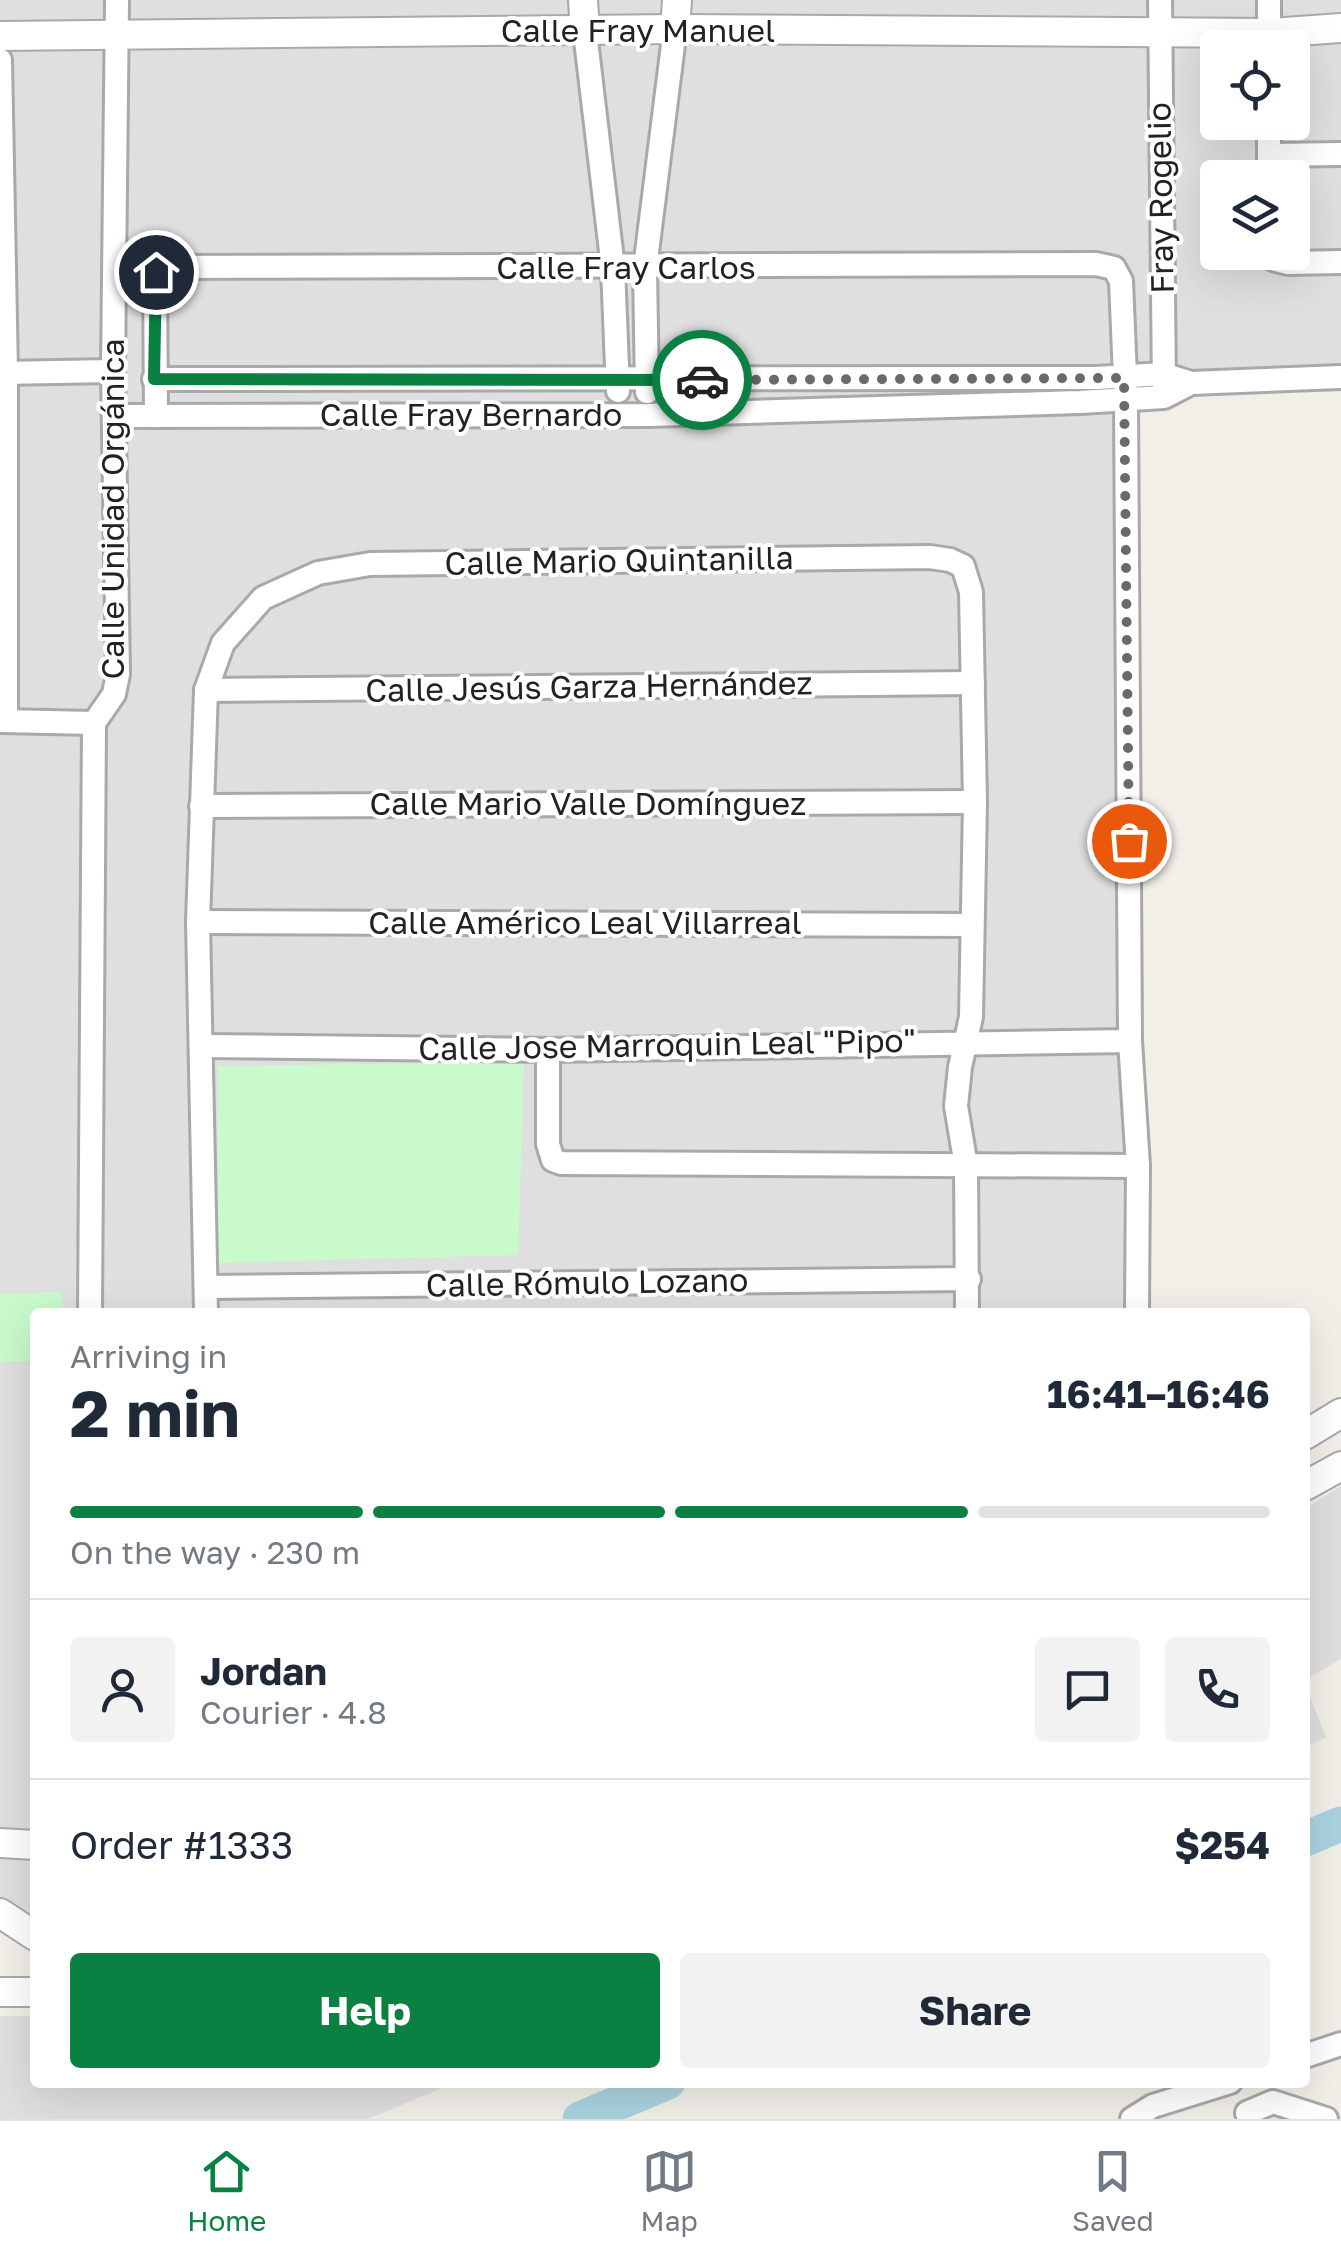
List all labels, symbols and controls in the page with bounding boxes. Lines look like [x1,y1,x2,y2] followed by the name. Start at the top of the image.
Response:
[501,11,775,49] street label: Calle Fray Manuel
[1200,30,1310,270] map controls
[1200,30,1310,140] button: locate
[1139,102,1181,294] street label: Fray Rogelio
[1200,160,1310,270] button: layers
[114,230,199,315] pin
[129,245,184,300] icon: home
[496,248,756,286] street label: Calle Fray Carlos
[652,330,752,430] courier
[93,339,131,680] street label: Calle Unidad Orgánica
[675,353,730,408] icon: car
[320,395,622,433] street label: Calle Fray Bernardo
[444,538,794,582] street label: Calle Mario Quintanilla
[365,663,813,709] street label: Calle Jesús Garza Hernández
[370,784,806,822] street label: Calle Mario Valle Domínguez
[1087,799,1172,884] pin
[1102,814,1157,869] icon: bag
[368,903,802,941] street label: Calle Américo Leal Villarreal
[418,1021,916,1067] street label: Calle Jose Marroquin Leal "Pipo"
[425,1260,748,1304] street label: Calle Rómulo Lozano
[70,1337,227,1375] text: Arriving in
[1047,1371,1270,1416] text: 16:41–16:46
[70,1373,240,1451] text: 2 min
[70,1533,360,1571] text: On the way · 230 m
[70,1637,175,1742] button: person
[1035,1637,1140,1742] button: chat
[1165,1637,1270,1742] button: phone
[200,1648,327,1693] text: Jordan
[200,1693,387,1731] text: Courier · 4.8
[70,1822,293,1867] text: Order #1333
[1174,1822,1270,1867] text: $254
[70,1953,660,2068] button: Help
[680,1953,1270,2068] button: Share
[187,2144,266,2237] tab: Home
[641,2144,698,2237] tab: Map
[1072,2144,1154,2237] tab: Saved

